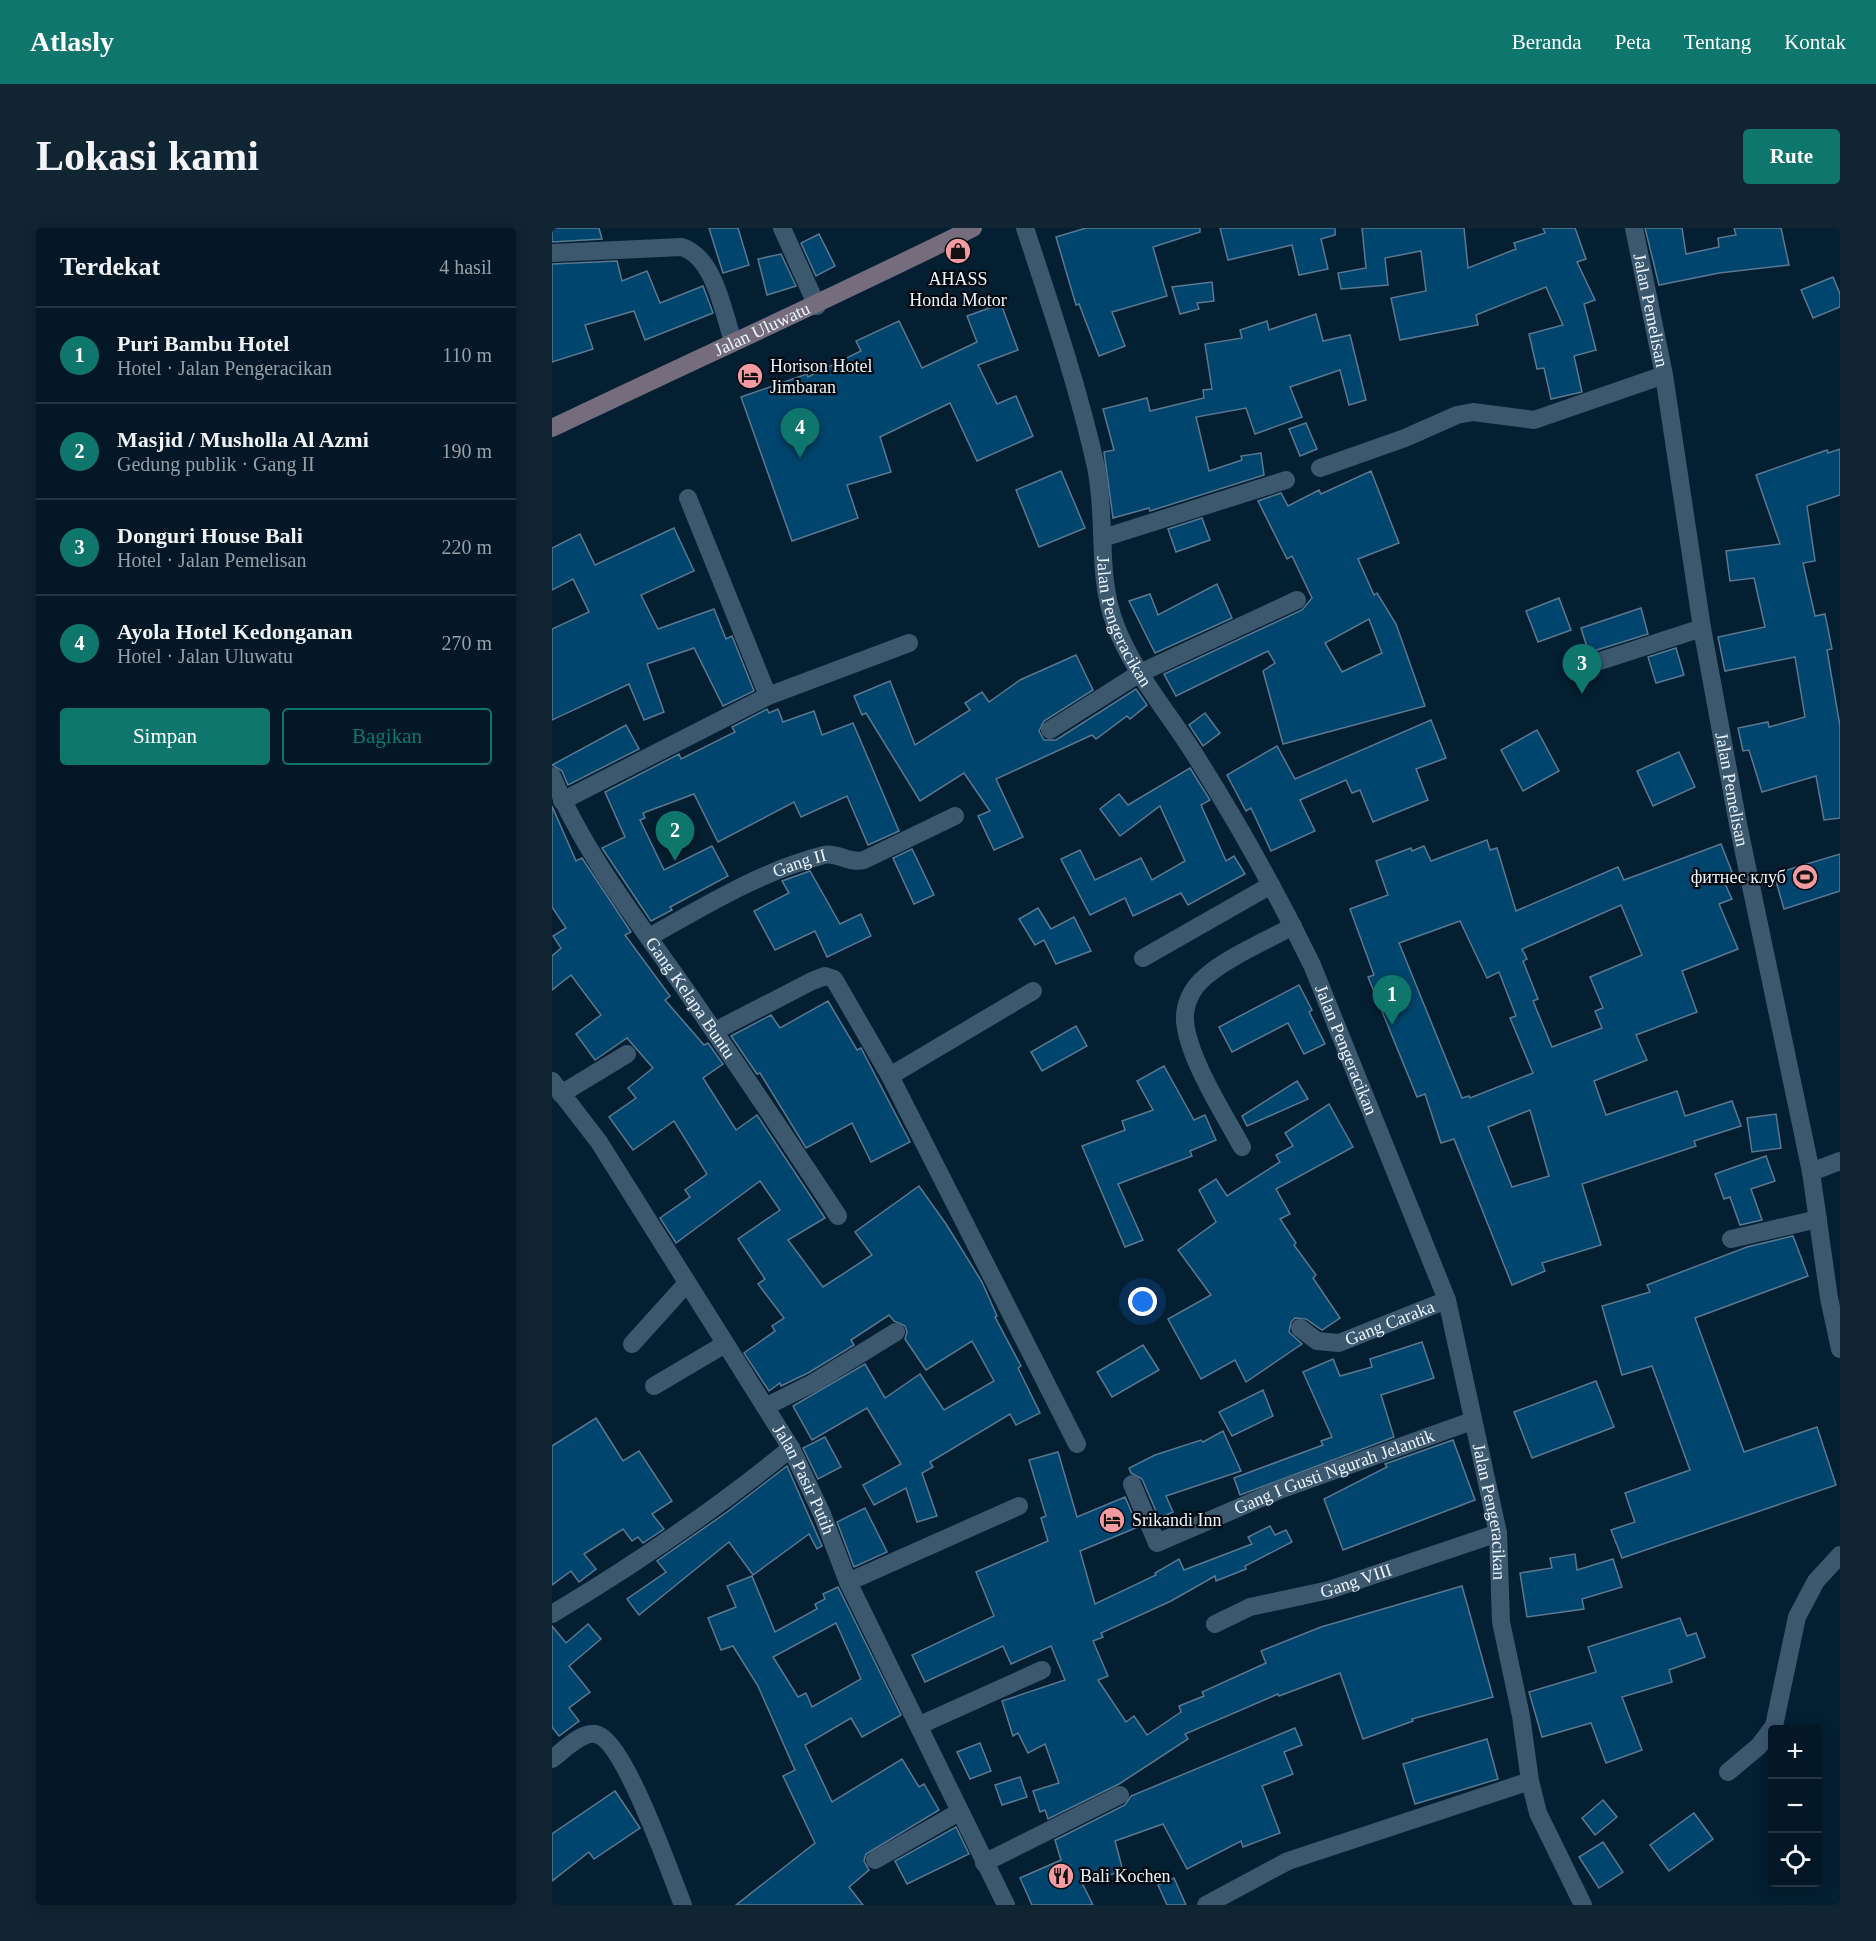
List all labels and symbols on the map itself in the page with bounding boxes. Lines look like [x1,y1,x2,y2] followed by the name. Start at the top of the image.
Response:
[943,236,973,266] shop icon: AHASS Honda Motor
[1629,252,1672,369] street label: Jalan Pemelisan
[909,269,1007,310] place label: AHASS Honda Motor
[711,298,813,360] street label: Jalan Uluwatu
[770,356,873,397] place label: Horison Hotel Jimbaran
[735,361,765,391] hotel icon: Horison Hotel Jimbaran
[780,408,820,458] pin: 4
[1093,555,1156,690] street label: Jalan Pengeracikan
[1562,644,1602,694] pin: 3
[1711,731,1752,848] street label: Jalan Pemelisan
[656,812,694,861] pin: 2
[770,845,828,881] street label: Gang II
[1790,862,1820,892] sports icon: фитнес клуб
[1691,867,1786,887] place label: фитнес клуб
[641,933,740,1062] street label: Gang Kelapa Buntu
[1372,976,1412,1025] pin: 1
[1311,982,1381,1118] street label: Jalan Pengeracikan
[1128,1287,1157,1316] your location
[1342,1296,1437,1350] street label: Gang Caraka
[769,1420,839,1537] street label: Jalan Pasir Putih
[1231,1425,1437,1519] street label: Gang I Gusti Ngurah Jelantik
[1469,1441,1510,1580] street label: Jalan Pengeracikan
[1097,1505,1127,1535] hotel icon: Srikandi Inn
[1132,1510,1222,1530] place label: Srikandi Inn
[1318,1560,1394,1602] street label: Gang VIII
[1046,1861,1076,1891] restaurant icon: Bali Kochen
[1080,1866,1170,1886] place label: Bali Kochen

